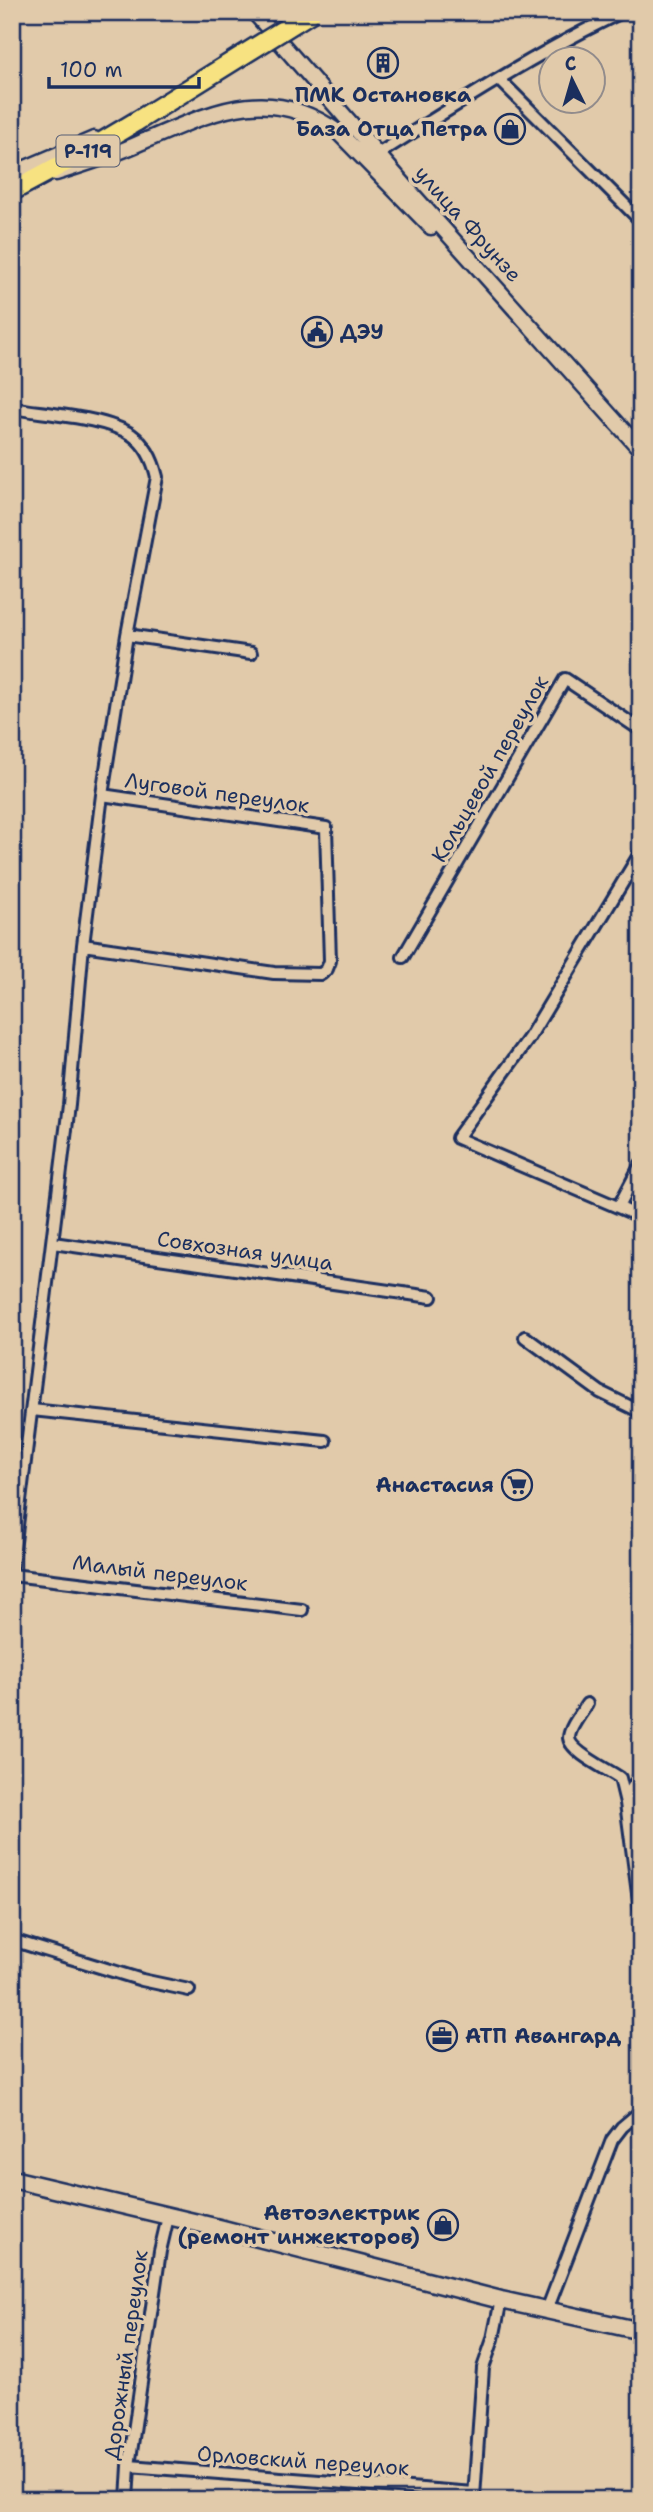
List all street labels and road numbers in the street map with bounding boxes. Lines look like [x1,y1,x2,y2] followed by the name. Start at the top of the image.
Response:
[56,136,119,167] road number: Р-119
[408,160,528,288] street label: улица Фрунзе
[425,670,555,868] street label: Кольцевой переулок
[123,766,311,820] street label: Луговой переулок
[155,1225,335,1277] street label: Совхозная улица
[71,1548,249,1598] street label: Малый переулок
[97,2248,155,2462] street label: Дорожный переулок
[196,2440,410,2482] street label: Орловский переулок

